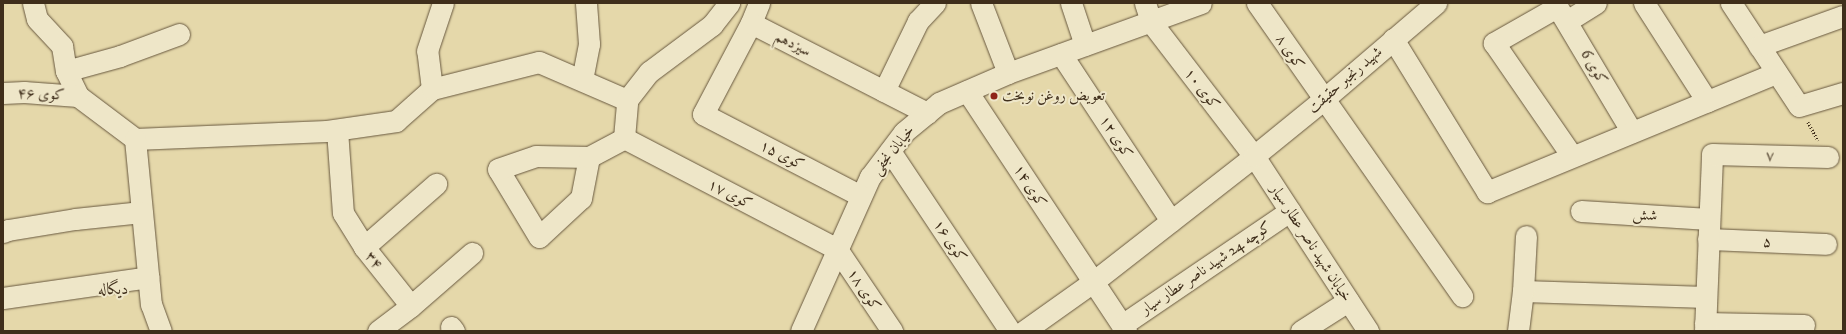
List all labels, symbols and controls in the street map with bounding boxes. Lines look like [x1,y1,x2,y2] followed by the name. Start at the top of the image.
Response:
[772,27,814,61] street label: سیزدهم
[1272,31,1308,73] street label: کوی ۸
[1304,43,1386,117] street label: شهید رنجبر حقیقت
[1577,46,1611,88] street label: کوی 6
[1180,65,1224,113] street label: کوی ۱۰
[17,84,65,104] street label: کوی ۴۶
[1002,87,1105,105] place label: تعویض روغن نوبخت
[989,91,999,101] marker: تعویض روغن نوبخت
[1096,112,1136,162] street label: کوی ۱۲
[868,122,918,178] street label: خیابان نجفی
[757,136,807,174] street label: کوی ۱۵
[1765,147,1775,165] street label: ۷
[1010,161,1050,211] street label: کوی ۱۴
[705,175,755,213] street label: کوی ۱۷
[1266,181,1356,305] street label: خیابان شهید ناصر عطار سیار
[1632,205,1658,225] street label: شش
[929,216,971,266] street label: کوی ۱۶
[1137,218,1275,318] street label: کوچه 24 شهید ناصر عطار سیار
[1762,233,1772,251] street label: ۵
[361,248,387,272] street label: ۳۴
[843,265,885,315] street label: کوی ۱۸
[98,279,128,299] district label: دیگاله

